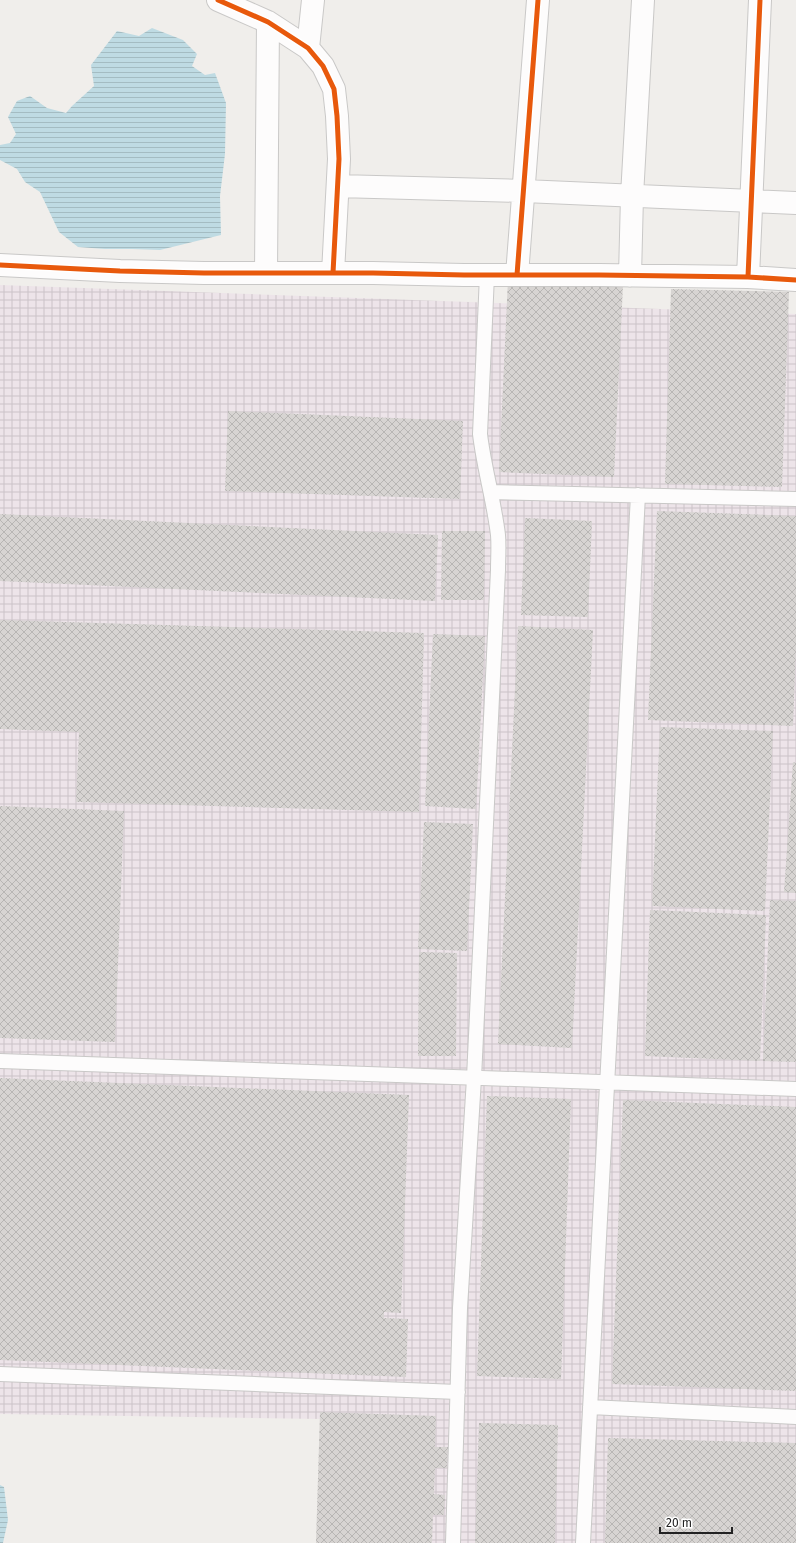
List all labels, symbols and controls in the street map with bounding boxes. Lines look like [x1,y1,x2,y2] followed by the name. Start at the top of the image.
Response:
[660,1509,732,1535] scale bar
[666,1516,692,1530] text: 20 m

